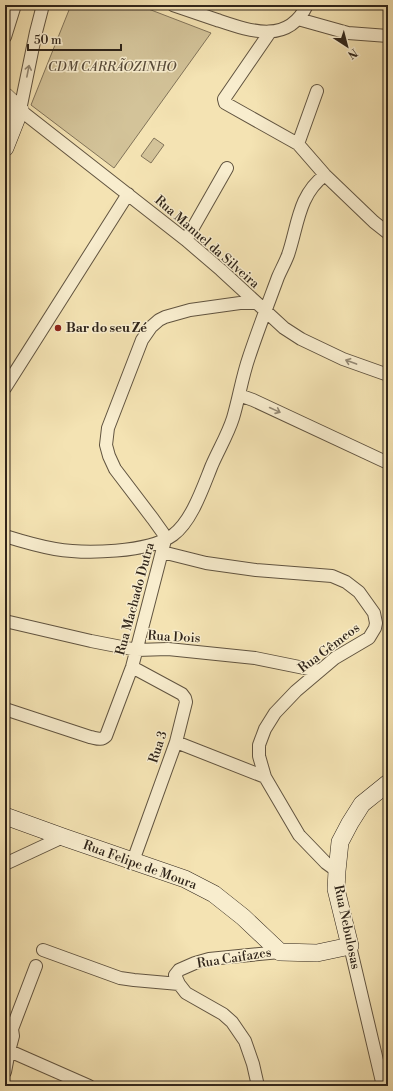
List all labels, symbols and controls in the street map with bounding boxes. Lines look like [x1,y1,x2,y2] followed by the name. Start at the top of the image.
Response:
[28,26,121,52] scale bar
[327,26,367,66] north arrow
[34,33,62,48] text: 50 m
[344,45,360,62] text: N
[48,58,177,75] park label: CDM CARRÃOZINHO
[24,65,32,78] one-way arrow
[151,192,263,292] street label: Rua Manuel da Silveira
[66,320,147,336] place label: Bar do seu Zé
[53,323,63,333] marker: Bar do seu Zé
[346,357,358,365] one-way arrow
[268,407,280,414] one-way arrow
[112,540,158,657] street label: Rua Machado Dutra
[295,620,363,676] street label: Rua Gêmeos
[147,628,201,646] street label: Rua Dois
[145,729,171,765] street label: Rua 3
[81,837,199,893] street label: Rua Felipe de Moura
[330,883,364,971] street label: Rua Nebulosas
[196,944,273,972] street label: Rua Caifazes

